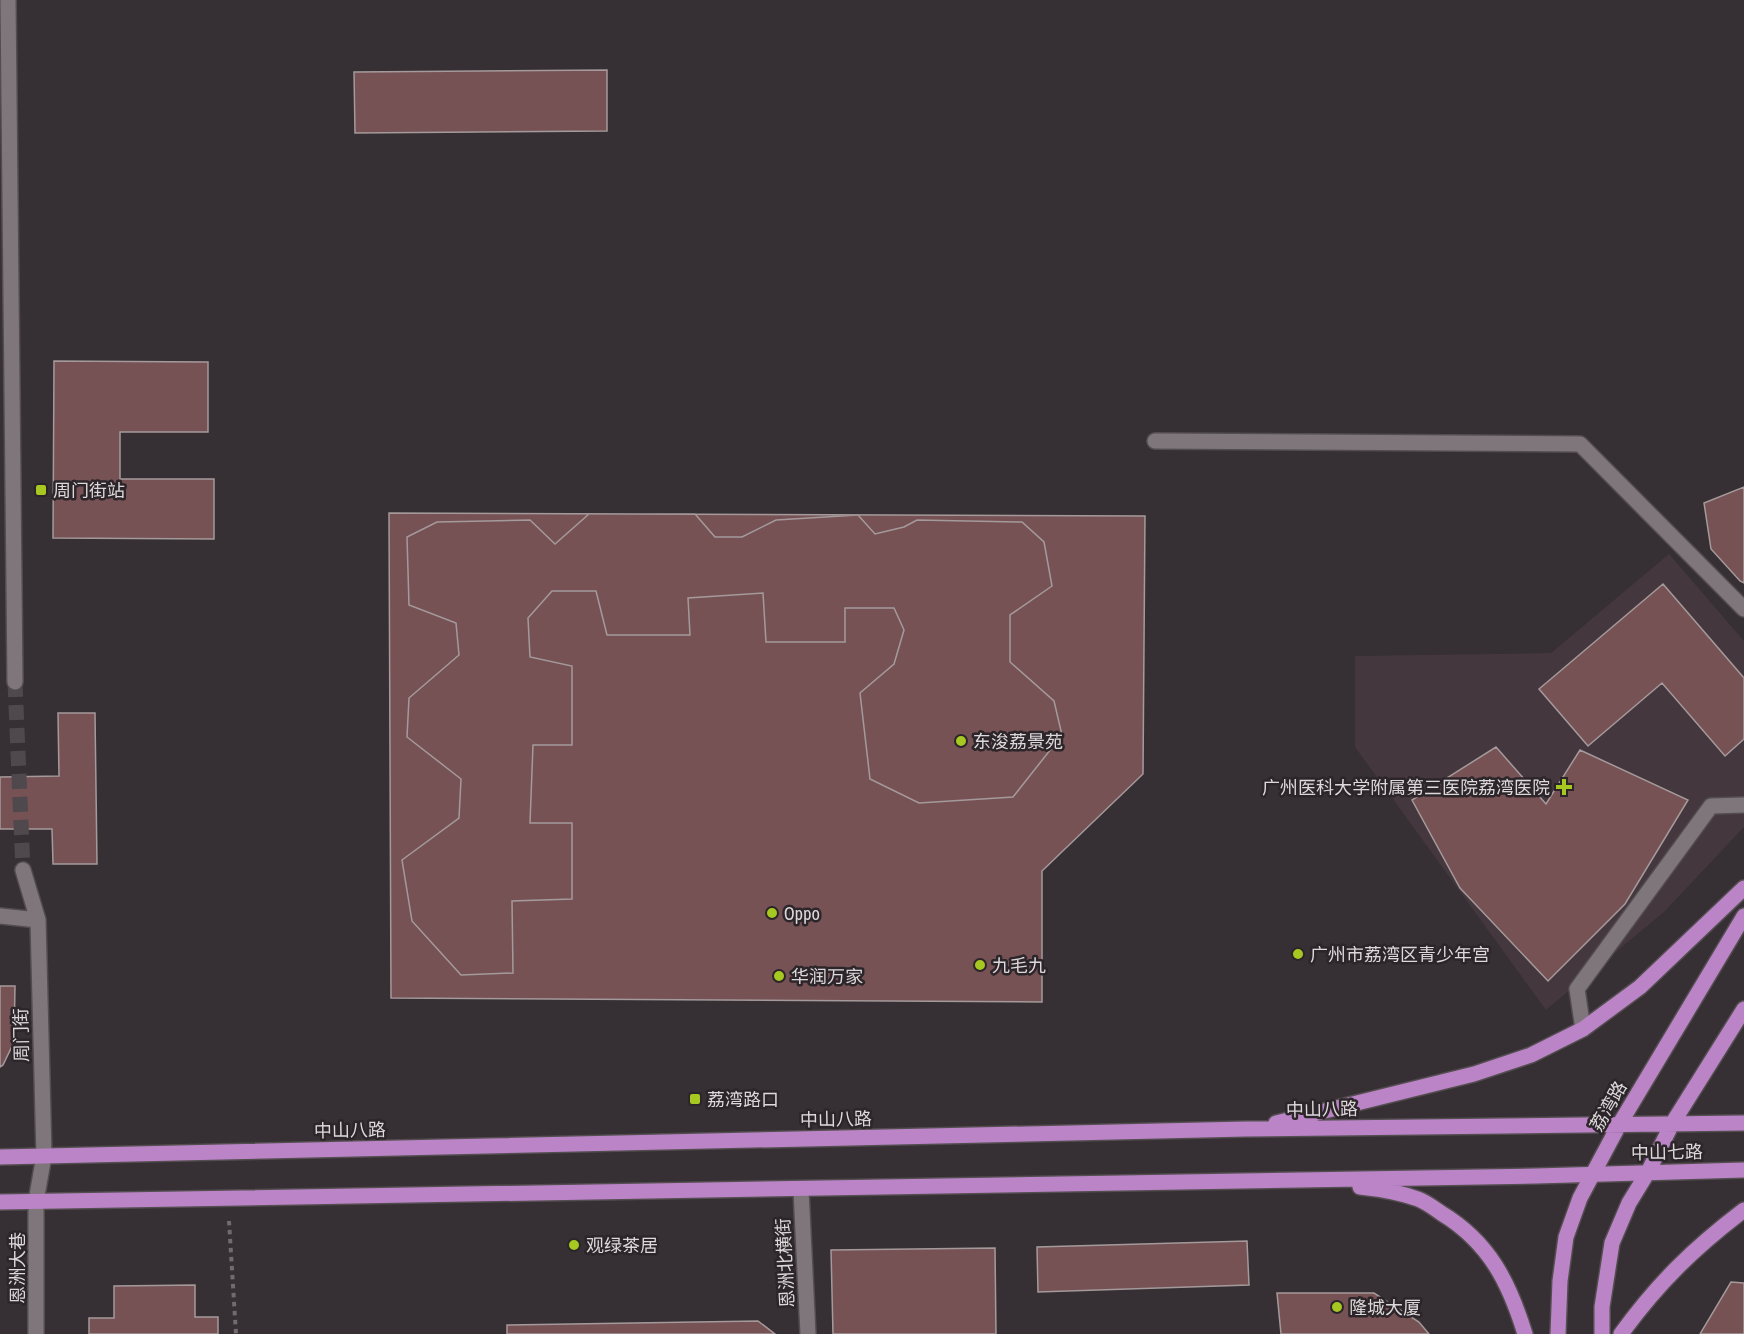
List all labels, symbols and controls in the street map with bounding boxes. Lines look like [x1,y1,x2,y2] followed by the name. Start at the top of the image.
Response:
[53,480,125,501] place label: 周门街站
[34,483,48,497] marker: 周门街站
[973,731,1063,752] place label: 东浚荔景苑
[954,734,968,748] marker: 东浚荔景苑
[1262,777,1550,798] place label: 广州医科大学附属第三医院荔湾医院
[1555,778,1573,796] marker: 广州医科大学附属第三医院荔湾医院
[784,903,820,924] place label: Oppo
[765,906,779,920] marker: Oppo
[1310,944,1490,965] place label: 广州市荔湾区青少年宫
[1291,947,1305,961] marker: 广州市荔湾区青少年宫
[992,955,1046,976] place label: 九毛九
[973,958,987,972] marker: 九毛九
[791,966,863,987] place label: 华润万家
[772,969,786,983] marker: 华润万家
[10,1008,32,1062] street label: 周门街
[1585,1077,1631,1135] street label: 荔湾路
[707,1089,779,1110] place label: 荔湾路口
[688,1092,702,1106] marker: 荔湾路口
[1286,1098,1358,1120] street label: 中山八路
[800,1108,872,1130] street label: 中山八路
[314,1119,386,1141] street label: 中山八路
[1631,1141,1703,1163] street label: 中山七路
[772,1218,798,1308] street label: 恩洲北横街
[7,1232,28,1304] street label: 恩洲大巷
[586,1235,658,1256] place label: 观绿茶居
[567,1238,581,1252] marker: 观绿茶居
[1349,1297,1421,1318] place label: 隆城大厦
[1330,1300,1344,1314] marker: 隆城大厦

